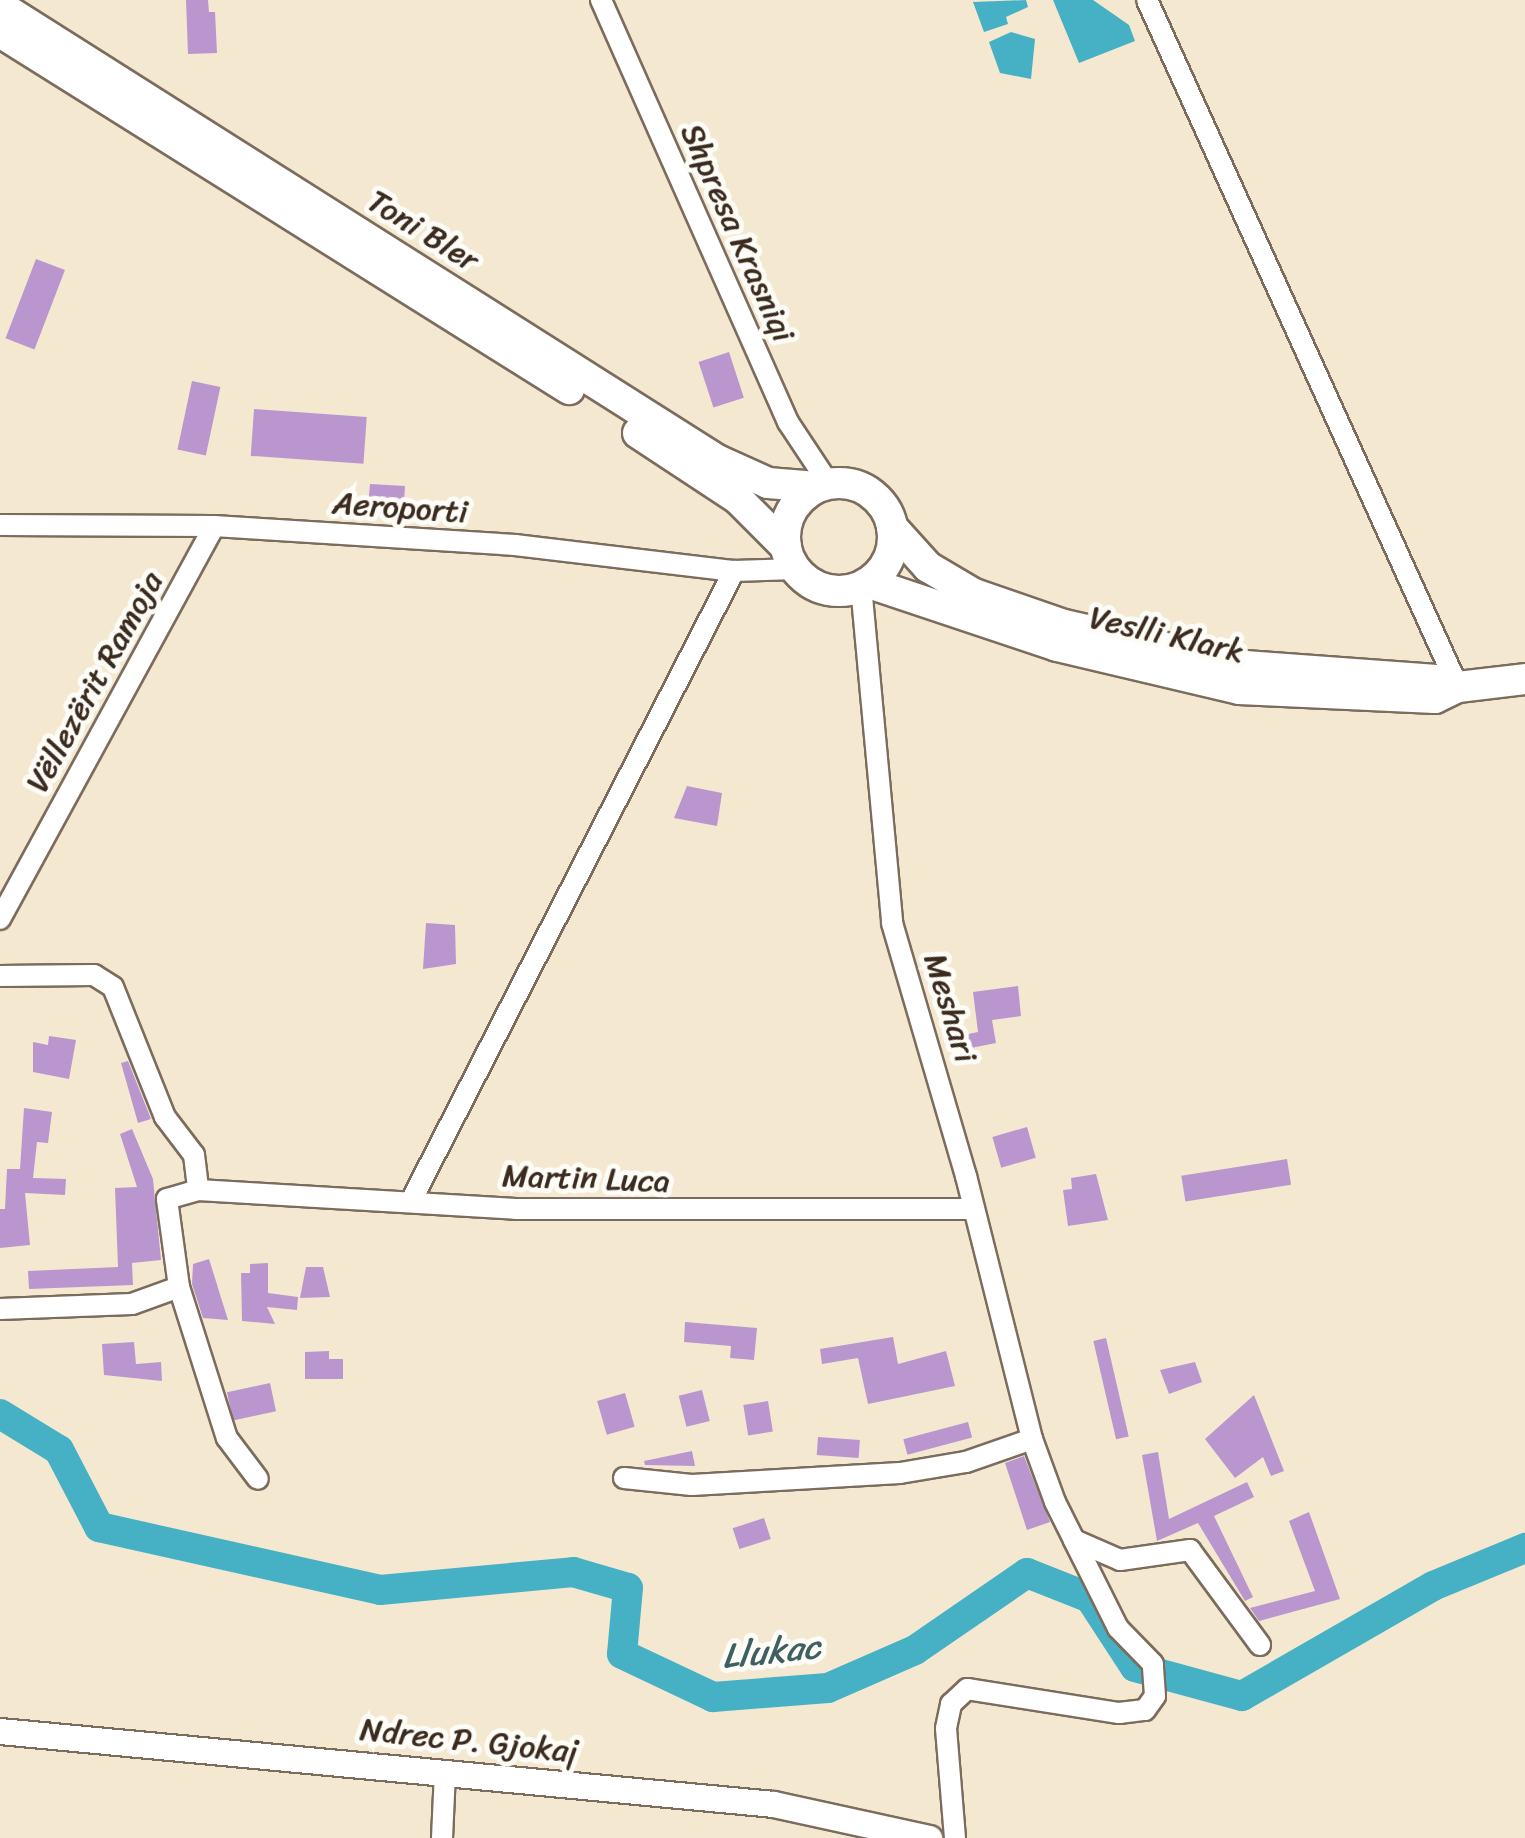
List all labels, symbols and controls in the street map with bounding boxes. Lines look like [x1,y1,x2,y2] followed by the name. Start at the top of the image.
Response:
[671,117,803,349] street label: Shpresa Krasniqi
[360,182,486,280] street label: Toni Bler
[331,484,469,532] street label: Aeroporti
[19,565,171,799] street label: Vëllezërit Ramoja
[1086,599,1248,671] street label: Veslli Klark
[915,949,985,1067] street label: Meshari
[501,1157,671,1201] street label: Martin Luca
[720,1625,822,1677] water label: Llukac
[360,1711,578,1771] street label: Ndrec P. Gjokaj

